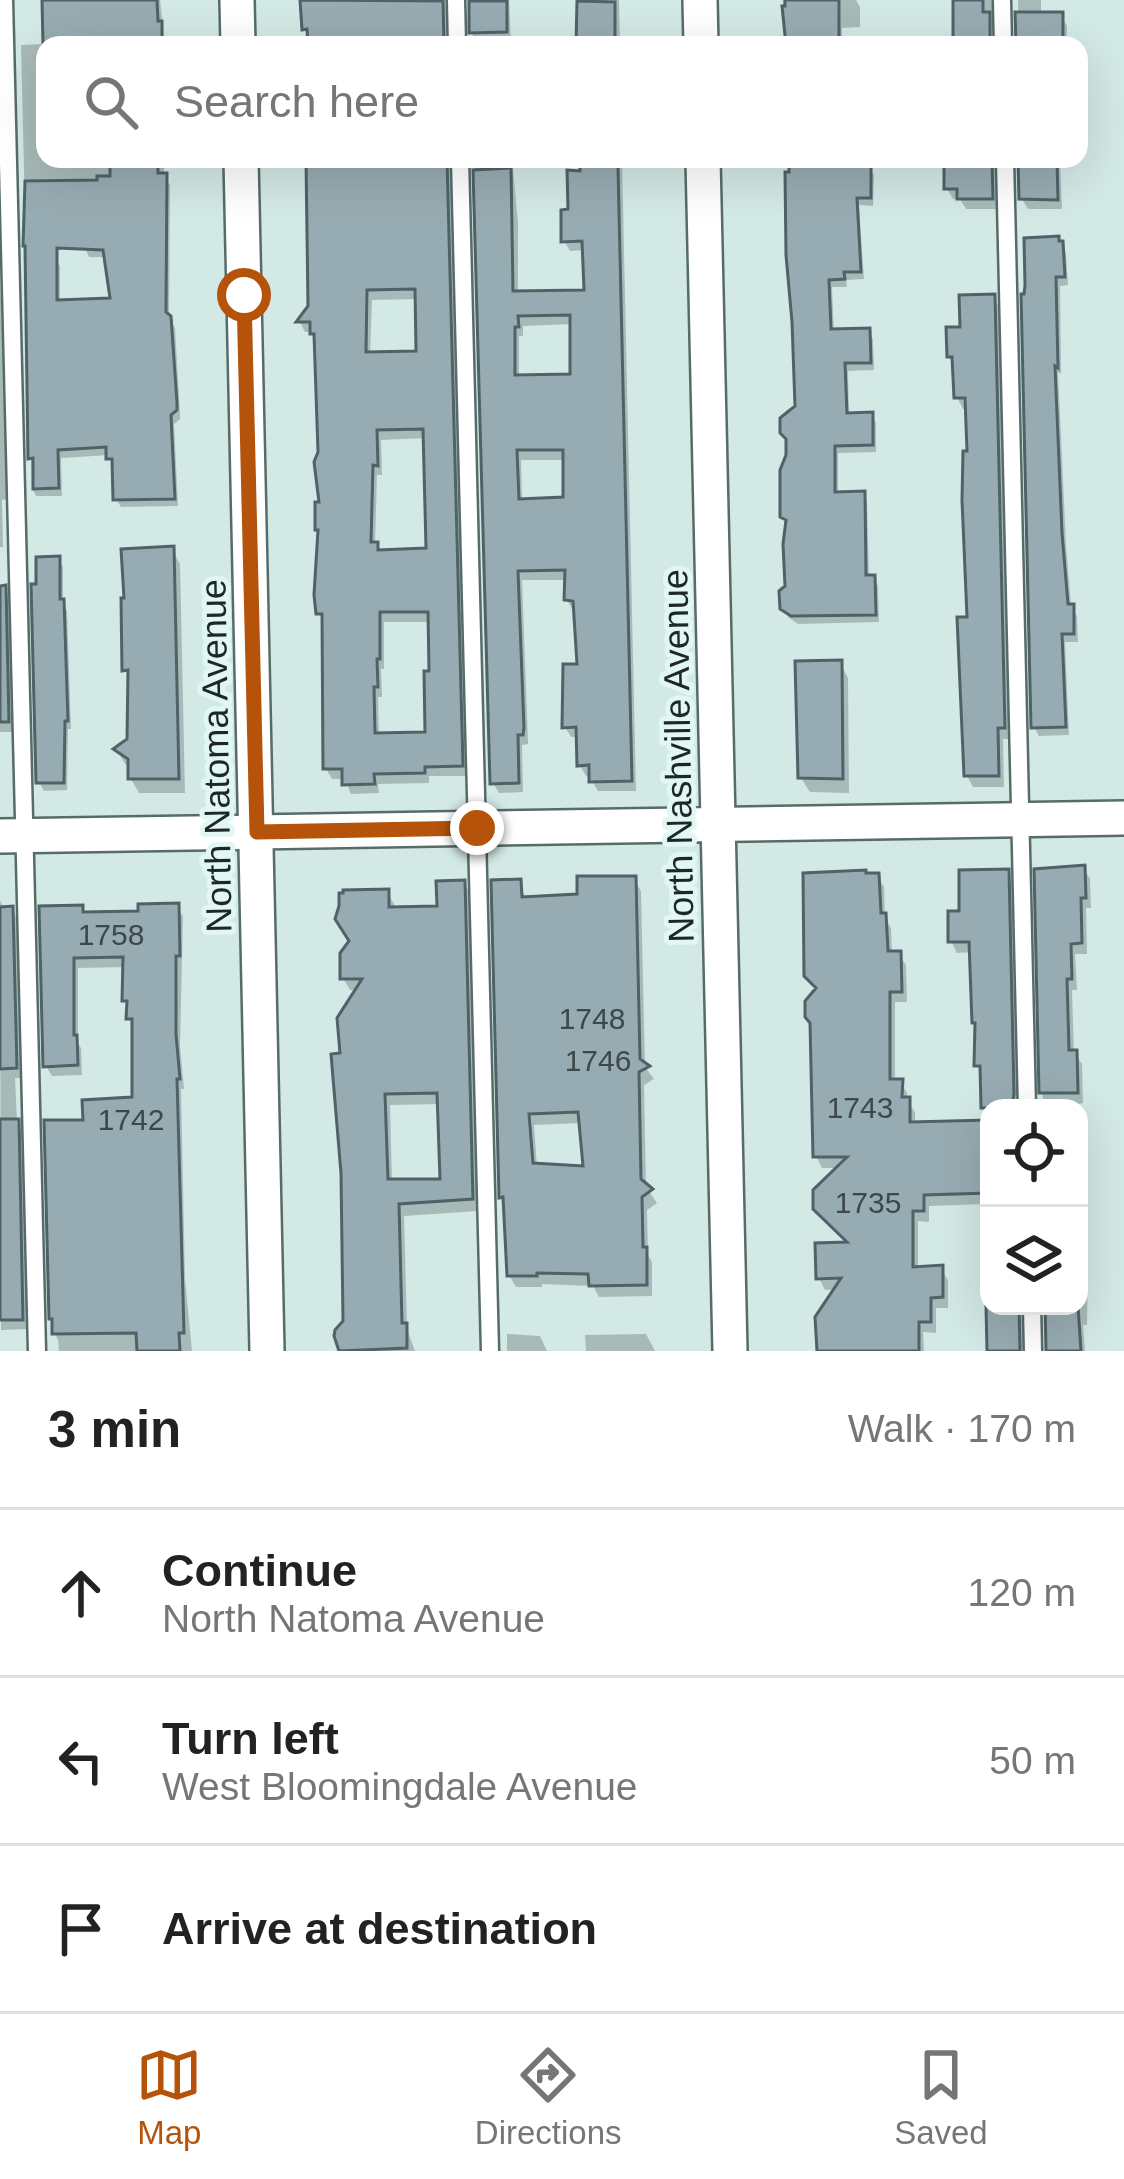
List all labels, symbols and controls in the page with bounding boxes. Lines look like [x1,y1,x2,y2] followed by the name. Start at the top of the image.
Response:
[36,36,1088,168] search box
[78,69,144,135] icon: search
[174,76,419,127] text: Search here
[217,268,271,322] route start
[654,569,702,943] street label: North Nashville Avenue
[192,579,240,933] street label: North Natoma Avenue
[450,801,504,855] route end
[78,918,144,951] house number: 1758
[559,1002,625,1035] house number: 1748
[565,1044,631,1077] house number: 1746
[827,1091,893,1124] house number: 1743
[980,1099,1088,1315] map controls
[980,1099,1088,1207] button: locate
[98,1103,164,1136] house number: 1742
[835,1186,901,1219] house number: 1735
[980,1207,1088,1315] button: layers
[48,1401,181,1458] text: 3 min
[848,1407,1076,1450] text: Walk · 170 m
[162,1545,357,1596] text: Continue
[48,1560,114,1626] icon: ahead
[968,1571,1076,1614] text: 120 m
[162,1597,545,1640] text: North Natoma Avenue
[162,1713,339,1764] text: Turn left
[48,1728,114,1794] icon: left
[989,1739,1076,1782] text: 50 m
[162,1765,638,1808] text: West Bloomingdale Avenue
[48,1896,114,1962] icon: arrive
[162,1903,597,1954] text: Arrive at destination
[136,2042,202,2152] tab: Map
[475,2042,622,2152] tab: Directions
[894,2042,988,2152] tab: Saved

